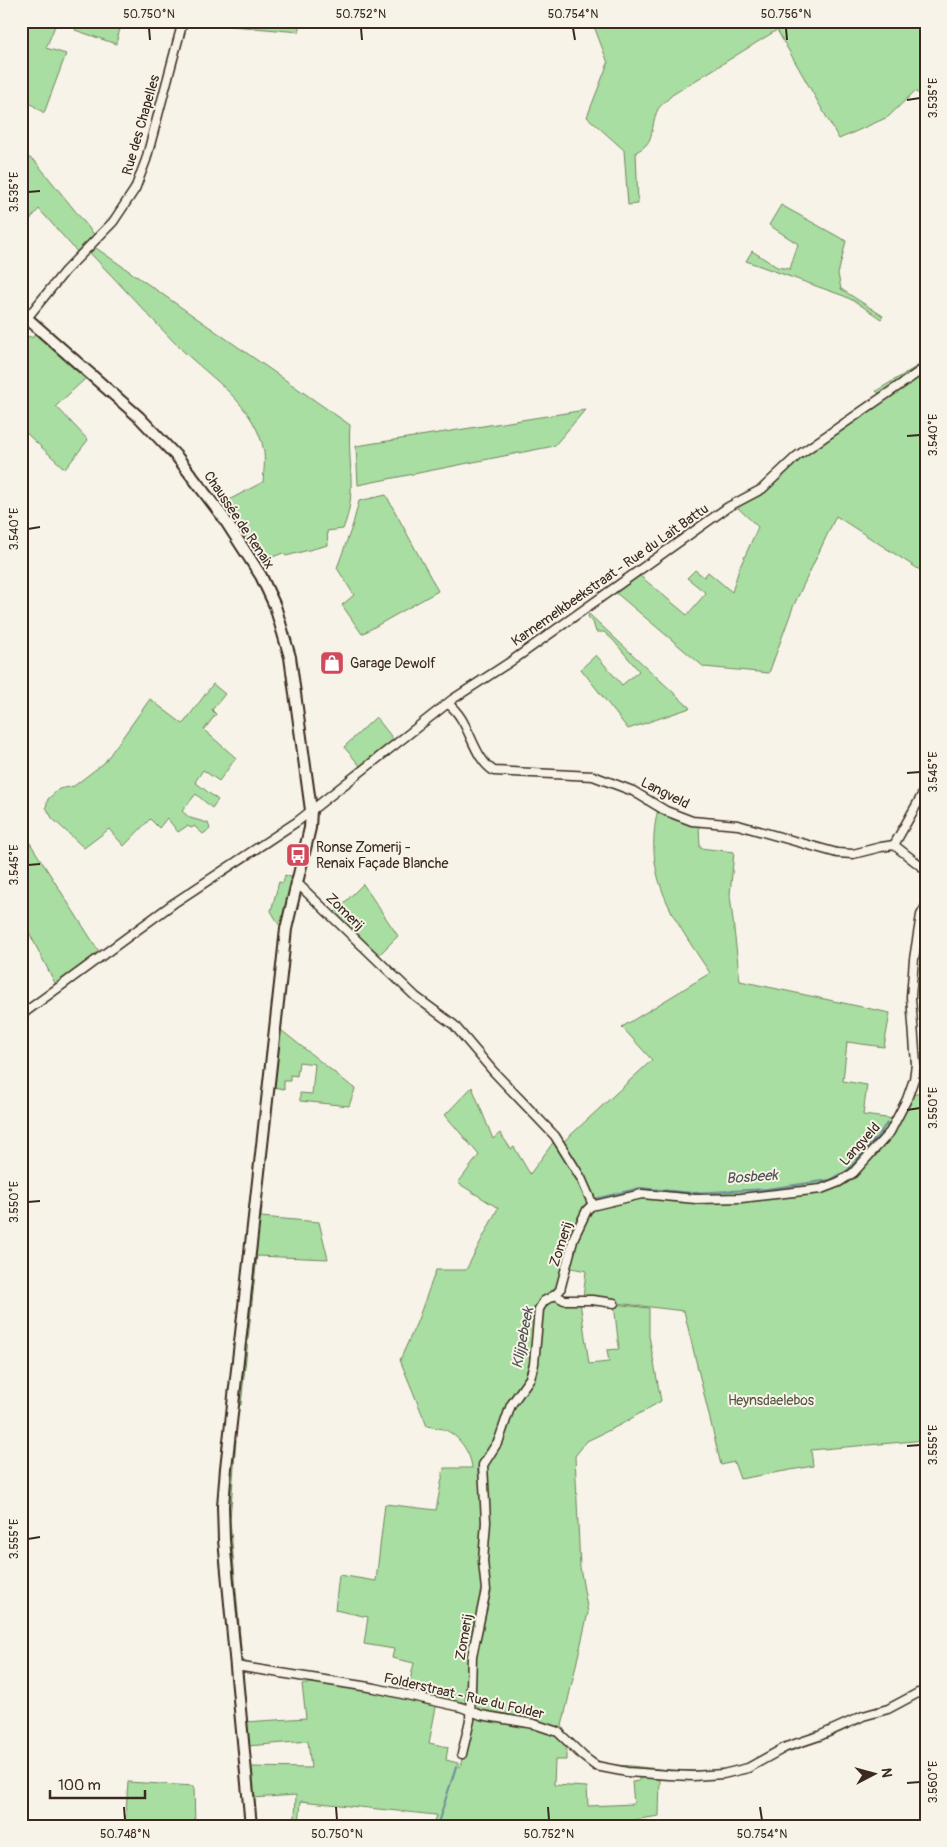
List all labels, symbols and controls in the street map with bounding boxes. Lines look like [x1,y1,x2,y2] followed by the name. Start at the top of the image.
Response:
[123,7,175,22] text: 50.750°N
[336,7,386,22] text: 50.752°N
[548,7,598,22] text: 50.754°N
[761,7,811,22] text: 50.756°N
[119,72,164,177] street label: Rue des Chapelles
[926,78,941,118] text: 3.535°E
[7,172,22,212] text: 3.535°E
[926,414,941,456] text: 3.540°E
[200,468,278,572] street label: Chaussée de Renaix
[508,500,712,650] street label: Karnemelkbeekstraat - Rue du Lait Battu
[7,508,22,550] text: 3.540°E
[319,650,345,676] shop icon: Garage Dewolf
[350,655,436,672] place label: Garage Dewolf
[926,752,941,792] text: 3.545°E
[638,774,692,813] street label: Langveld
[316,839,448,872] place label: Ronse Zomerij - Renaix Façade Blanche
[285,842,311,868] bus stop icon: Ronse Zomerij - Renaix Façade Blanche
[7,845,22,885] text: 3.545°E
[322,890,368,934] street label: Zomerij
[926,1087,941,1129] text: 3.550°E
[836,1119,884,1169] street label: Langveld
[726,1166,780,1188] water label: Bosbeek
[7,1181,22,1223] text: 3.550°E
[546,1219,576,1269] street label: Zomerij
[508,1304,539,1370] water label: Klijpebeek
[728,1392,815,1409] park label: Heynsdaelebos
[926,1425,941,1465] text: 3.555°E
[7,1519,22,1559] text: 3.555°E
[452,1613,476,1661] street label: Zomerij
[382,1669,546,1723] street label: Folderstraat - Rue du Folder
[850,1750,900,1800] north arrow
[926,1761,941,1803] text: 3.560°E
[50,1767,145,1799] scale bar
[877,1767,895,1778] text: N
[58,1776,101,1795] text: 100 m
[100,1827,150,1842] text: 50.748°N
[311,1827,363,1842] text: 50.750°N
[524,1827,574,1842] text: 50.752°N
[737,1827,787,1842] text: 50.754°N

